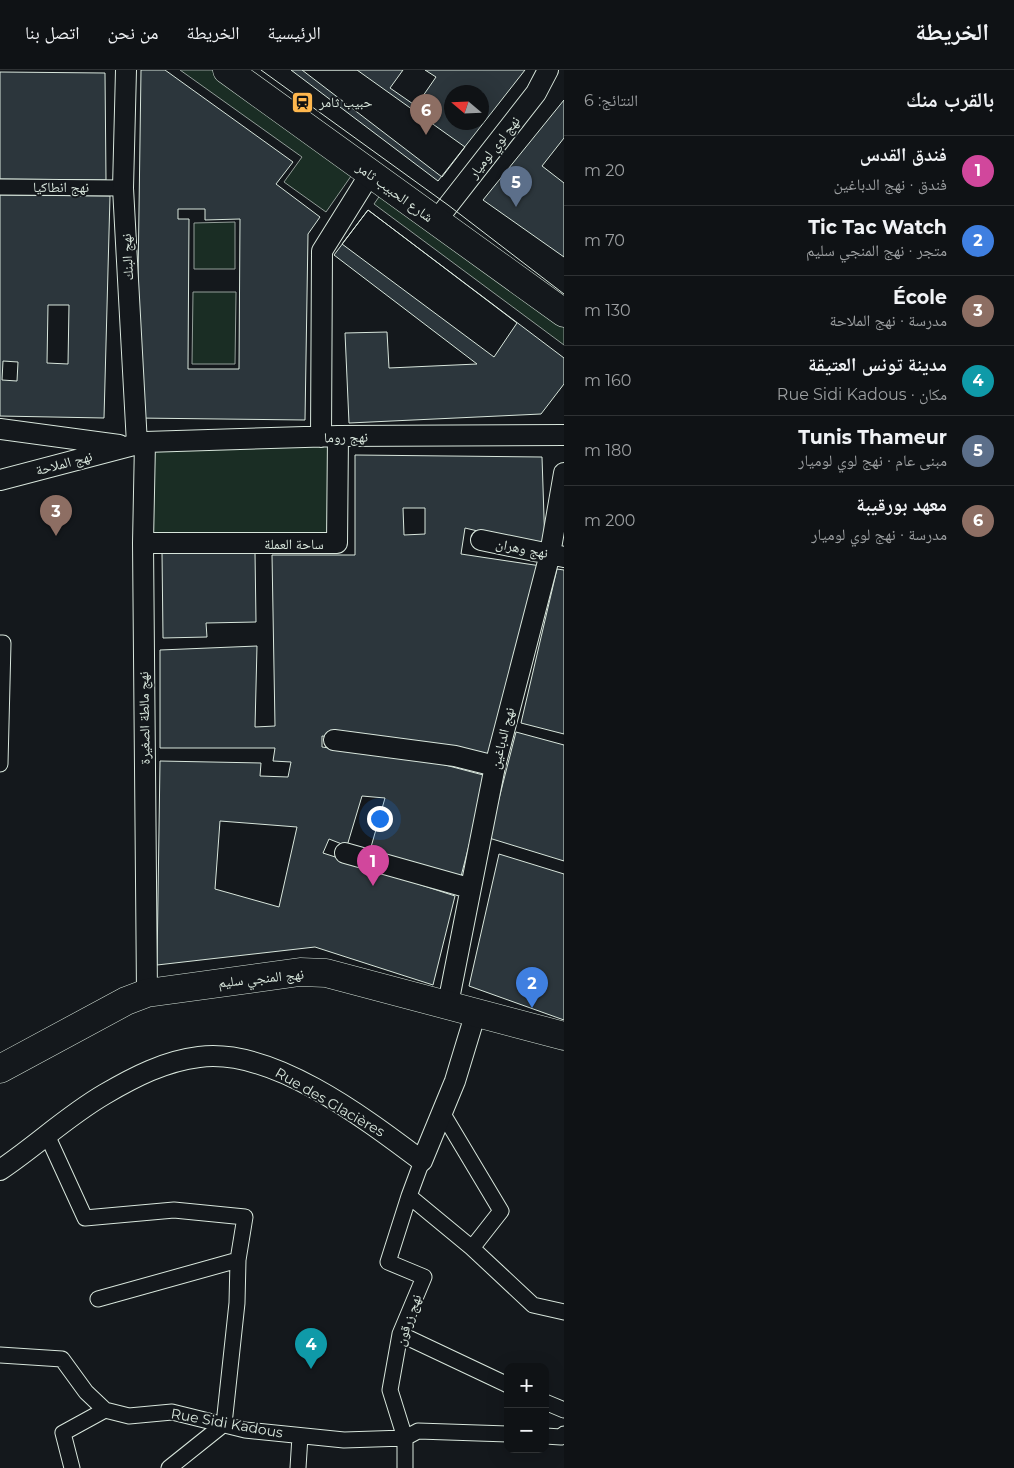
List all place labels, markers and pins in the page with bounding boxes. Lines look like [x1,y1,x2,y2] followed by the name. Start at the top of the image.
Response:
[291,90,315,114] station icon: حبيب ثامر
[318,93,373,111] place label: حبيب ثامر
[410,94,442,135] pin: 6
[500,166,532,207] pin: 5
[40,495,72,536] pin: 3
[357,845,389,886] pin: 1
[516,967,548,1008] pin: 2
[295,1328,327,1369] pin: 4

